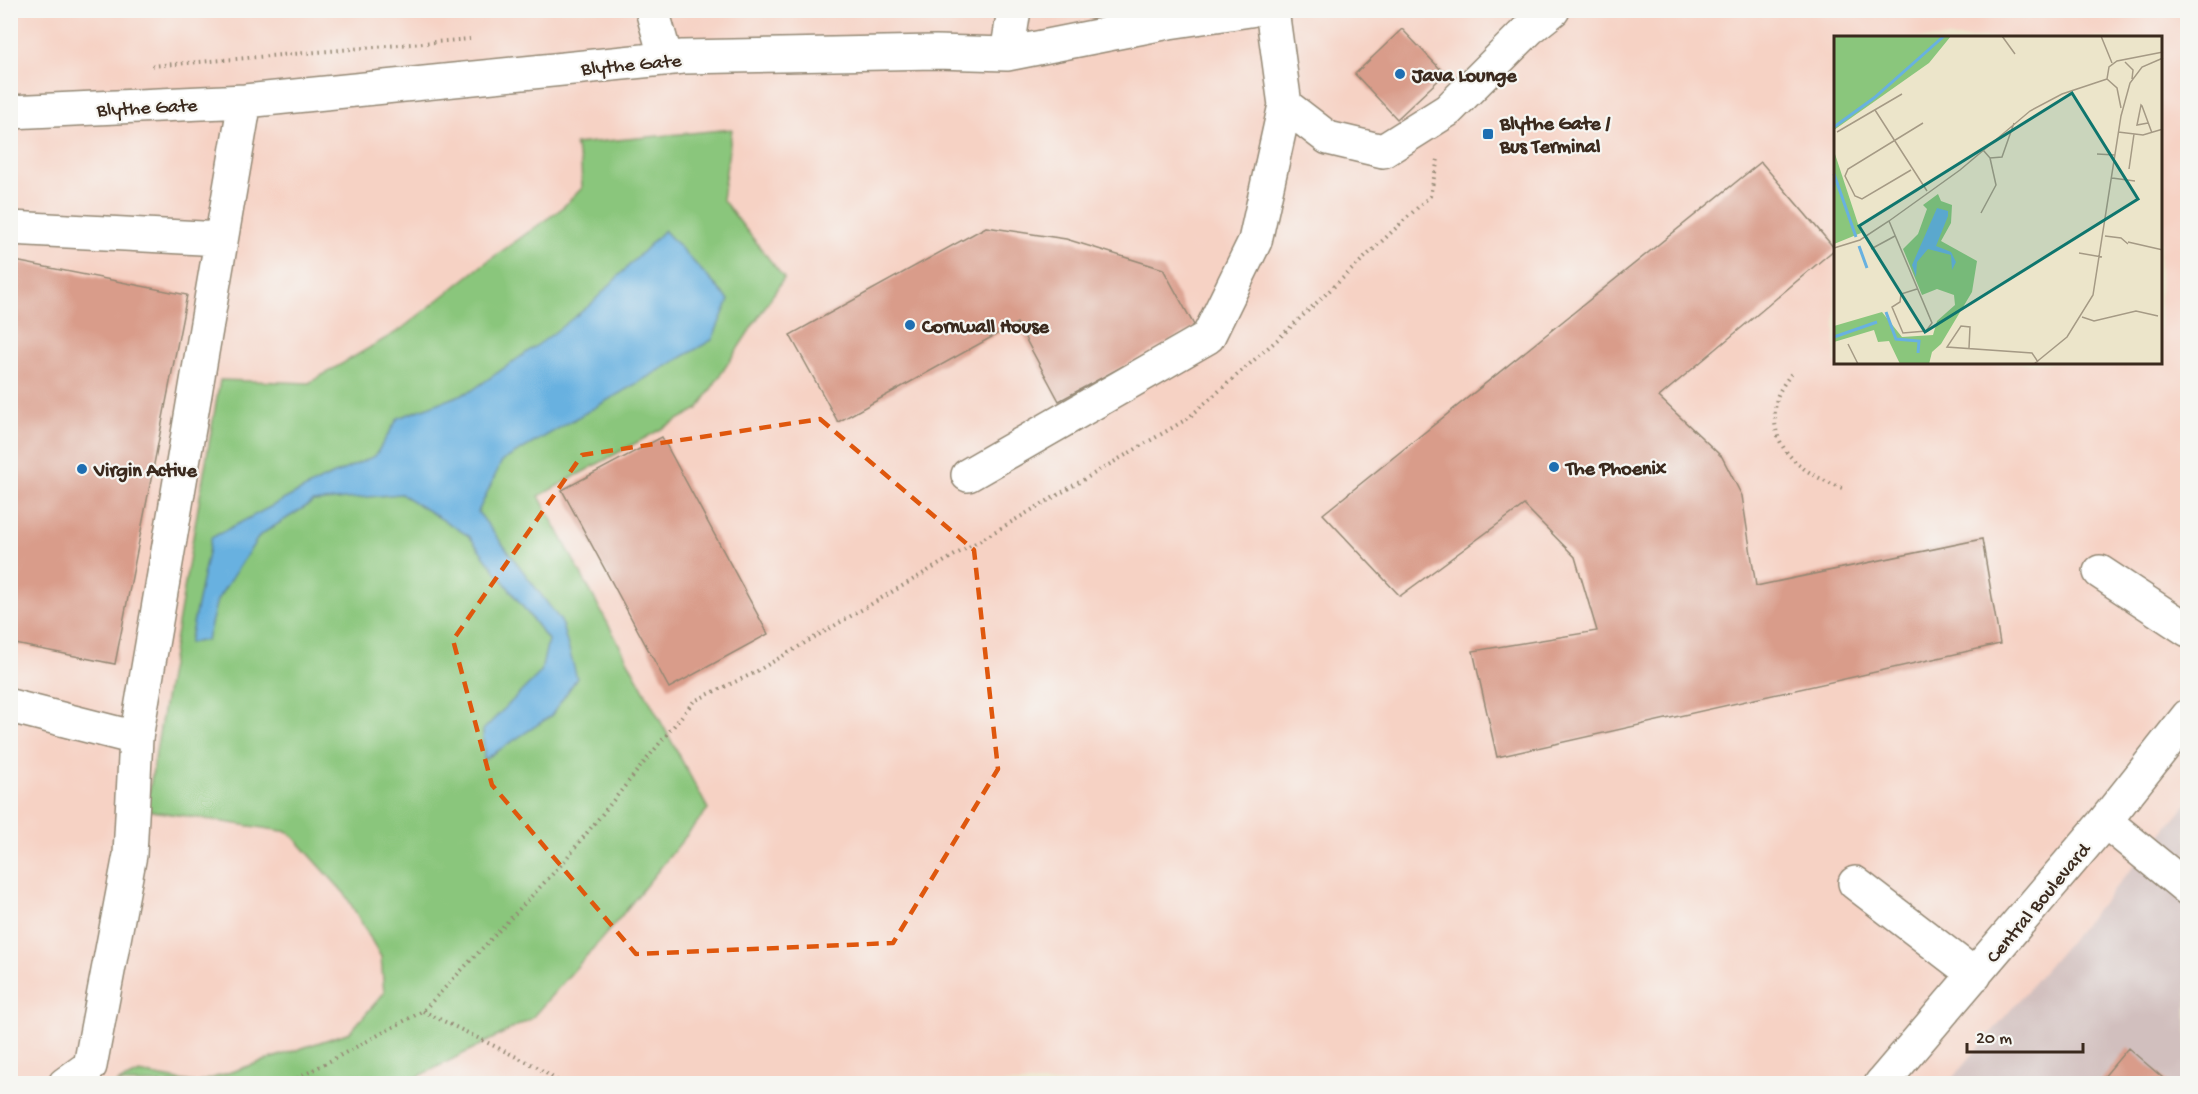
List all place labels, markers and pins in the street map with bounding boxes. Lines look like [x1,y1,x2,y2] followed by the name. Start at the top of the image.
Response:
[1411,66,1517,89] place label: Java Lounge
[1393,67,1407,81] marker: Java Lounge
[1499,114,1610,160] place label: Blythe Gate / Bus Terminal
[1481,127,1495,141] marker: Blythe Gate / Bus Terminal
[921,317,1049,340] place label: Cornwall House
[903,318,917,332] marker: Cornwall House
[1564,459,1667,482] place label: The Phoenix
[1547,460,1561,474] marker: The Phoenix
[93,461,197,484] place label: Virgin Active
[75,462,89,476] marker: Virgin Active

